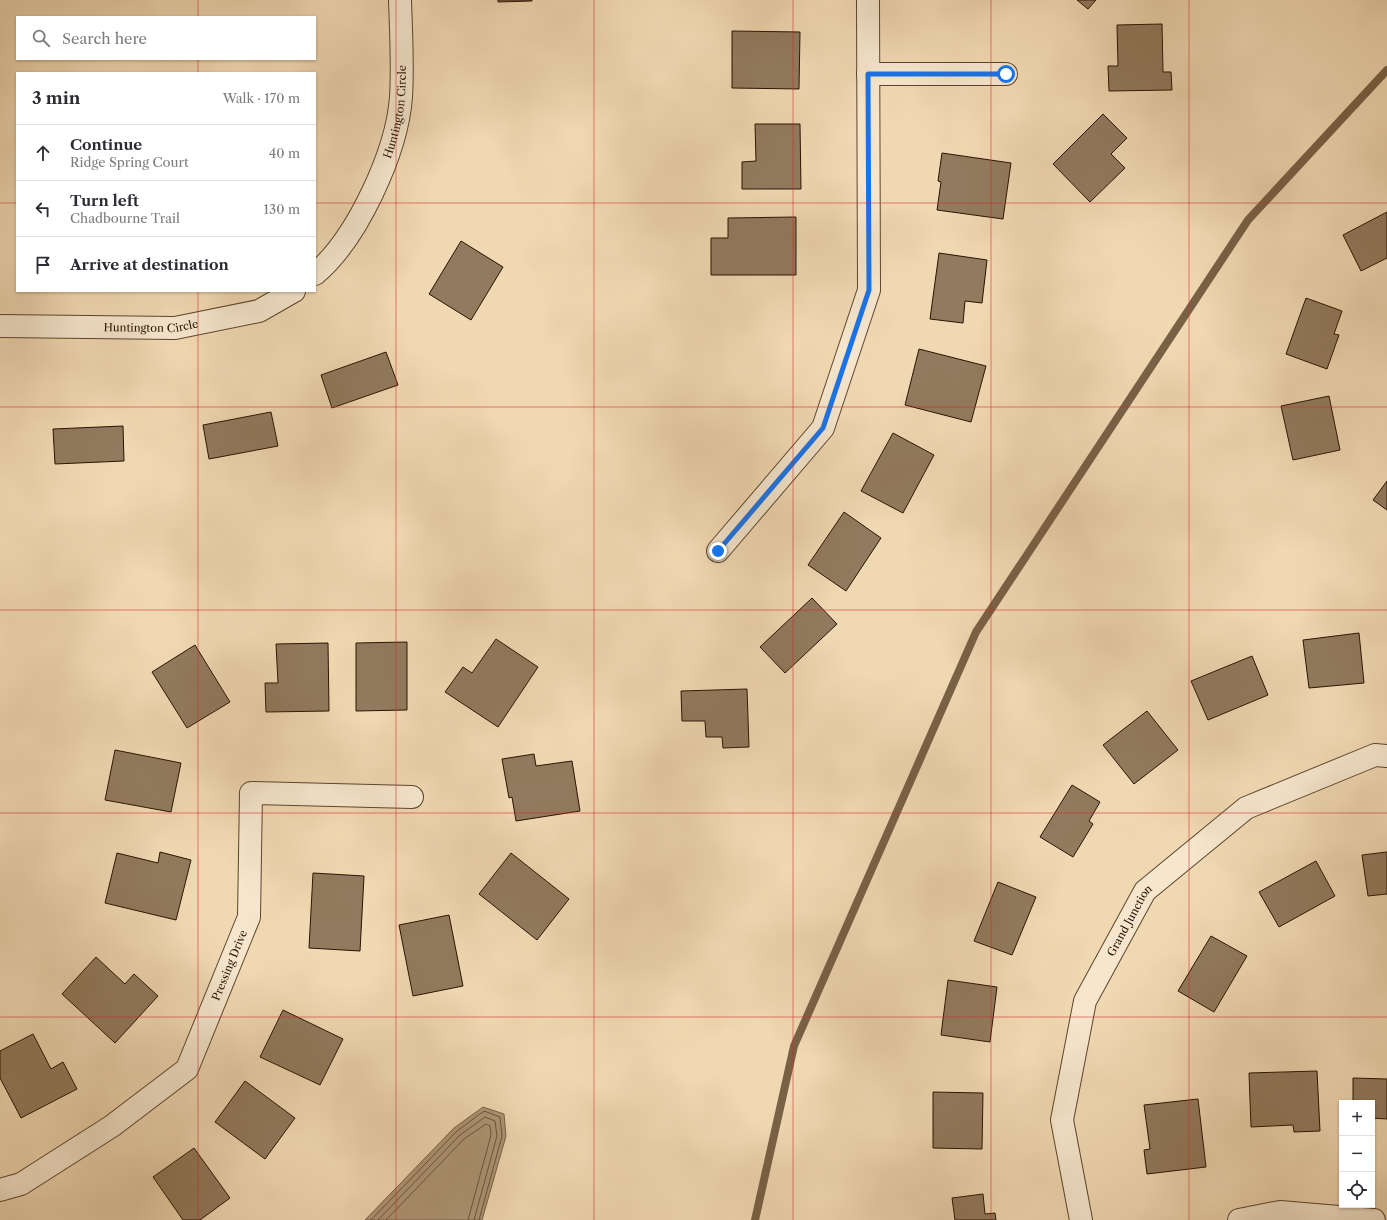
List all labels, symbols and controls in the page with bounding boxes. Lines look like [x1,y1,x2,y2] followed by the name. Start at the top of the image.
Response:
[16,16,316,60] search box
[30,27,52,49] icon: search
[62,29,147,48] text: Search here
[380,65,409,160] street label: Huntington Circle
[997,65,1015,83] route start
[32,88,81,108] text: 3 min
[223,90,300,106] text: Walk · 170 m
[70,135,142,154] text: Continue
[32,142,54,164] icon: ahead
[269,145,300,161] text: 40 m
[70,154,189,170] text: Ridge Spring Court
[70,191,139,210] text: Turn left
[32,198,54,220] icon: left
[264,201,300,217] text: 130 m
[70,210,180,226] text: Chadbourne Trail
[32,254,54,276] icon: arrive
[70,255,229,274] text: Arrive at destination
[103,316,199,335] street label: Huntington Circle
[709,542,727,560] route end
[1104,881,1155,959] street label: Grand Junction
[209,928,250,1003] street label: Pressing Drive
[1339,1100,1375,1208] map controls
[1339,1100,1375,1136] button: +
[1339,1136,1375,1172] button: −
[1339,1172,1375,1208] button: locate

